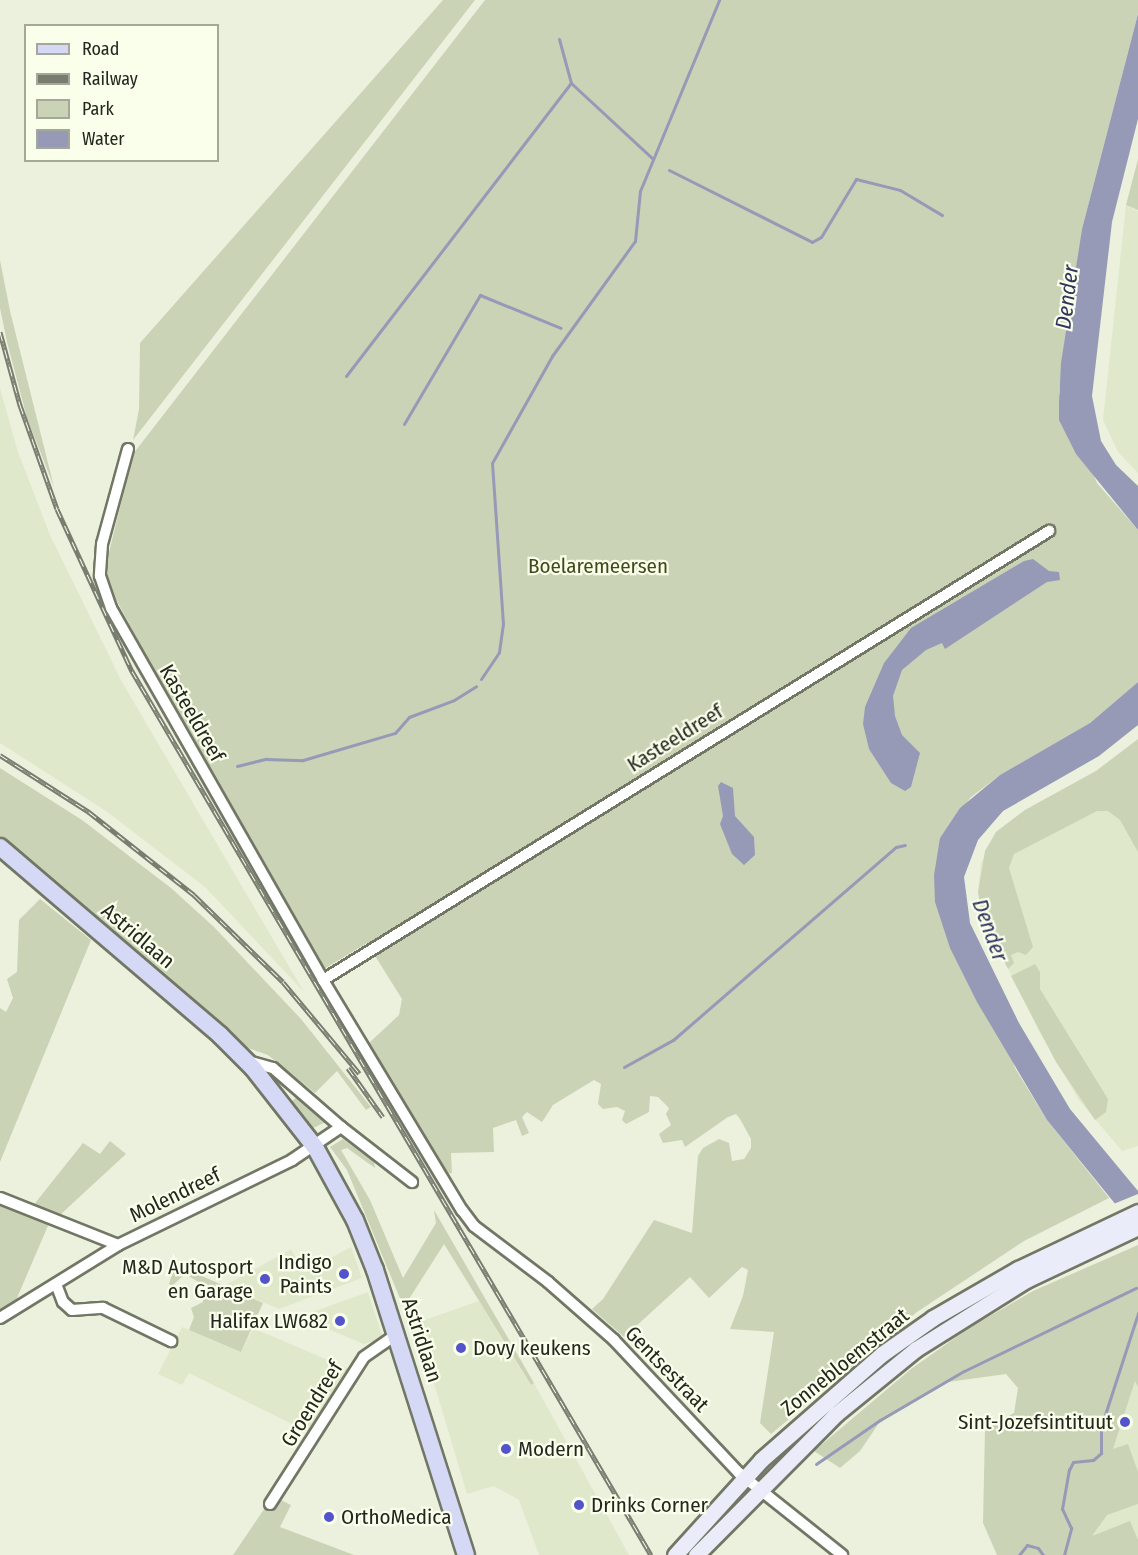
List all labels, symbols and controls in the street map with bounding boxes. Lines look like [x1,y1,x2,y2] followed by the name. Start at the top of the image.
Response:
[24,24,219,162] legend
[82,38,119,60] text: Road
[82,68,138,90] text: Railway
[82,98,114,120] text: Park
[82,128,125,150] text: Water
[1050,263,1084,331] water label: Dender
[528,553,668,579] park label: Boelaremeersen
[154,660,230,766] street label: Kasteeldreef
[623,699,727,777] street label: Kasteeldreef
[967,895,1013,965] water label: Dender
[96,898,180,974] street label: Astridlaan
[125,1162,225,1228] street label: Molendreef
[278,1249,332,1299] place label: Indigo Paints
[122,1254,253,1304] place label: M&D Autosport en Garage
[337,1267,351,1281] marker: Indigo Paints
[258,1272,272,1286] marker: M&D Autosport en Garage
[396,1294,448,1386] street label: Astridlaan
[776,1303,914,1421] street label: Zonnebloemstraat
[210,1308,328,1334] place label: Halifax LW682
[333,1314,347,1328] marker: Halifax LW682
[620,1321,714,1417] street label: Gentsestraat
[473,1335,591,1361] place label: Dovy keukens
[454,1341,468,1355] marker: Dovy keukens
[276,1356,348,1452] street label: Groendreef
[958,1409,1113,1435] place label: Sint-Jozefsintituut
[1118,1415,1132,1429] marker: Sint-Jozefsintituut
[518,1436,584,1462] place label: Modern
[499,1442,513,1456] marker: Modern
[591,1492,708,1518] place label: Drinks Corner
[572,1498,586,1512] marker: Drinks Corner
[341,1504,451,1530] place label: OrthoMedica
[322,1510,336,1524] marker: OrthoMedica

